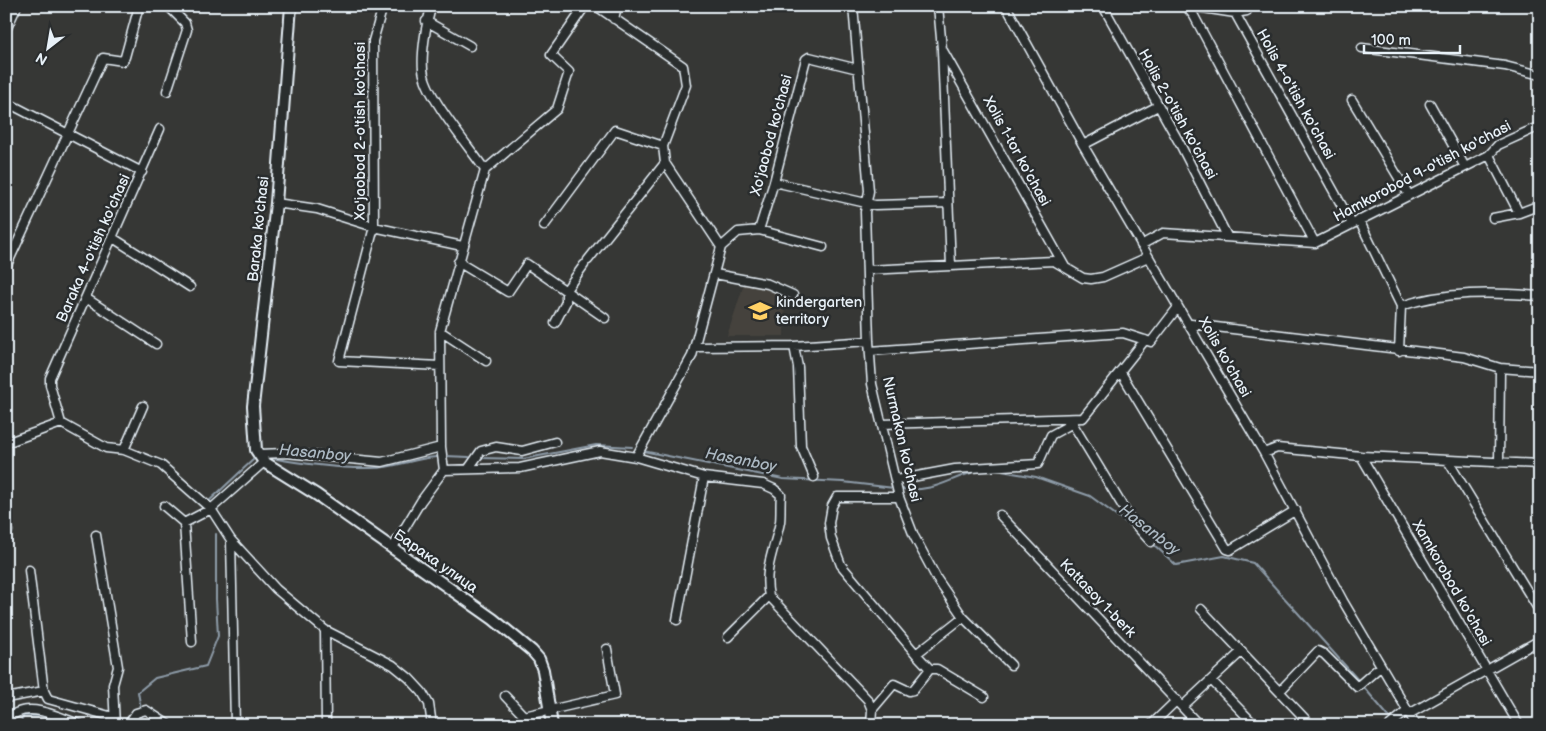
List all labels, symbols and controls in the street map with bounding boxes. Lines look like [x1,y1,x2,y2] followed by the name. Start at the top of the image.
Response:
[22,22,72,72] north arrow
[1364,22,1460,54] scale bar
[1252,26,1339,163] street label: Holis 4-o'tish ko'chasi
[1371,31,1411,50] text: 100 m
[351,42,370,221] street label: Xo'jaobod 2-o'tish ko'chasi
[1134,46,1221,183] street label: Holis 2-o'tish ko'chasi
[33,49,50,69] text: N
[746,73,797,199] street label: Xo'jaobod ko'chasi
[978,92,1055,210] street label: Xolis 1-tor ko'chasi
[1330,116,1514,226] street label: Hamkorobod 9-o'tish ko'chasi
[52,171,135,325] street label: Baraka 4-o'tish ko'chasi
[243,175,273,283] street label: Baraka ko'chasi
[776,293,862,329] place label: kindergarten territory
[747,298,773,324] school or university icon: kindergarten territory
[1193,313,1255,401] street label: Xolis ko'chasi
[878,374,925,504] street label: Nurmakon ko'chasi
[278,441,353,466] water label: Hasanboy
[704,444,779,477] water label: Hasanboy
[1115,501,1184,560] water label: Hasanboy
[1407,516,1495,650] street label: Xamkorobod ko'chasi
[390,525,482,598] street label: Барака улица
[1055,555,1140,642] street label: Kattasoy 1-berk

